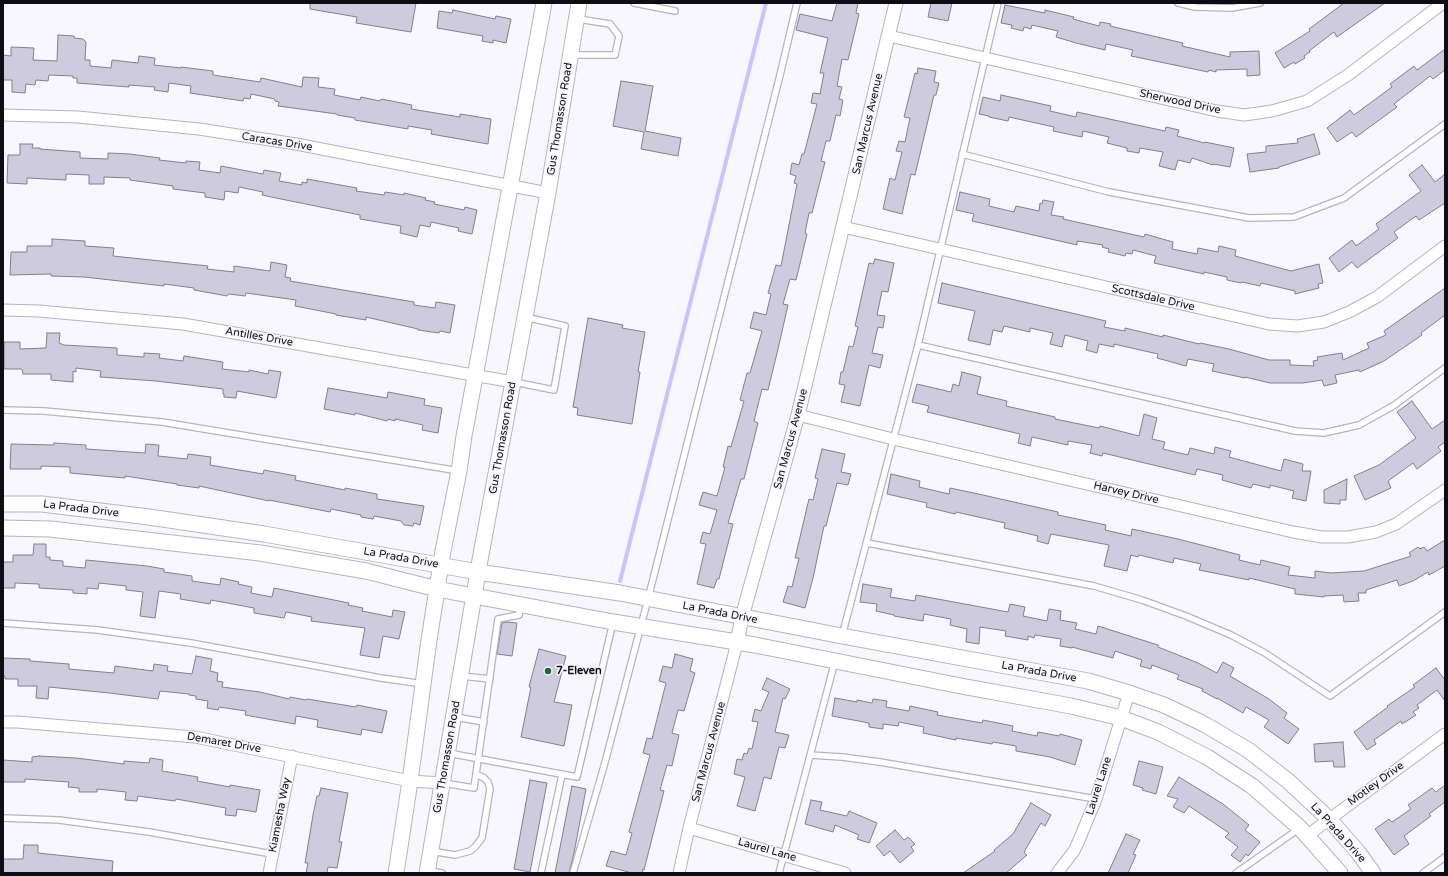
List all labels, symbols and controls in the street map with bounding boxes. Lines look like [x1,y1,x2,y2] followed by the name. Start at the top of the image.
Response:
[545,62,575,176] street label: Gus Thomasson Road
[850,72,886,176] street label: San Marcus Avenue
[1138,87,1222,117] street label: Sherwood Drive
[241,130,313,154] street label: Caracas Drive
[1110,282,1196,314] street label: Scottsdale Drive
[224,325,294,349] street label: Antilles Drive
[487,381,519,495] street label: Gus Thomasson Road
[771,387,811,491] street label: San Marcus Avenue
[1092,479,1160,507] street label: Harvey Drive
[42,498,120,520] street label: La Prada Drive
[362,545,440,571] street label: La Prada Drive
[681,599,759,627] street label: La Prada Drive
[1000,659,1078,685] street label: La Prada Drive
[556,664,602,678] place label: 7-Eleven
[543,666,553,676] marker: 7-Eleven
[431,700,463,814] street label: Gus Thomasson Road
[689,700,729,804] street label: San Marcus Avenue
[186,730,262,756] street label: Demaret Drive
[1083,755,1115,817] street label: Laurel Lane
[1345,759,1407,809] street label: Motley Drive
[266,776,294,854] street label: Kiamesha Way
[1308,800,1368,866] street label: La Prada Drive
[736,835,798,865] street label: Laurel Lane

